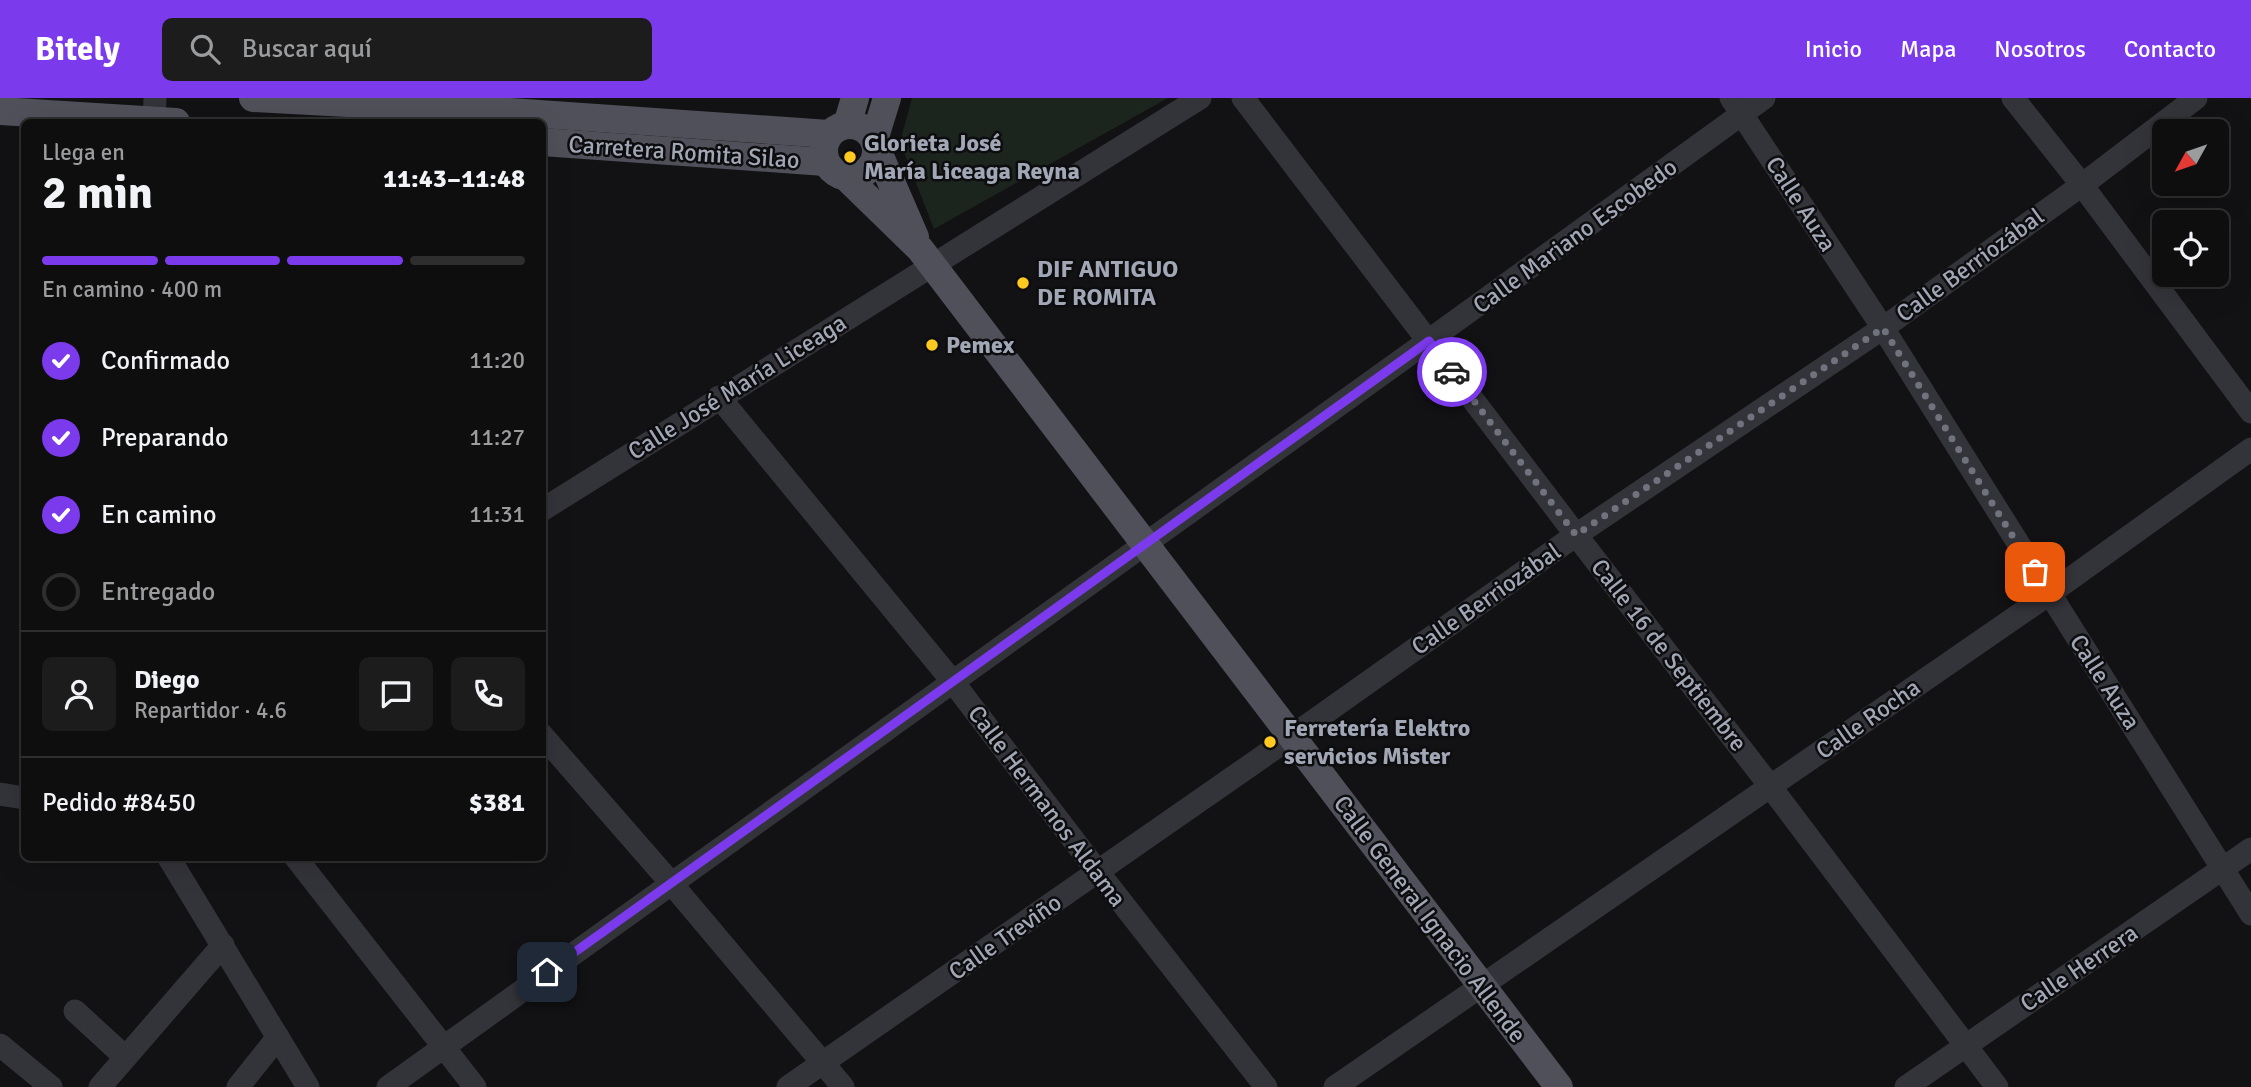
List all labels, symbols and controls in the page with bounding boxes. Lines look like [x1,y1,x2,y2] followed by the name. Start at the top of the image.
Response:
[162,18,652,81] search box
[35,29,120,70] text: Bitely
[186,30,224,68] icon: search
[242,33,372,65] text: Buscar aquí
[1805,34,1862,64] text: Inicio
[1900,34,1956,64] text: Mapa
[1994,34,2086,64] text: Nosotros
[2124,34,2216,64] text: Contacto
[2152,119,2230,196] north arrow
[2152,119,2229,287] map controls
[864,128,1080,186] place label: Glorieta José María Liceaga Reyna
[568,129,800,175] street label: Carretera Romita Silao
[42,138,125,167] text: Llega en
[842,149,858,165] marker: Glorieta José María Liceaga Reyna
[1759,151,1843,257] street label: Calle Auza
[1467,152,1683,320] street label: Calle Mariano Escobedo
[383,163,525,195] text: 11:43–11:48
[42,165,153,221] text: 2 min
[1890,201,2050,329] street label: Calle Berriozábal
[2152,210,2229,287] button: locate
[1037,254,1178,312] place label: DIF ANTIGUO DE ROMITA
[42,275,222,304] text: En camino · 400 m
[1015,275,1031,291] marker: DIF ANTIGUO DE ROMITA
[622,308,852,466] street label: Calle José María Liceaga
[946,330,1015,360] place label: Pemex
[924,337,940,353] marker: Pemex
[1417,337,1487,407] courier
[42,342,80,380] icon: check
[101,345,230,377] text: Confirmado
[469,346,525,375] text: 11:20
[1433,353,1471,391] icon: car
[42,419,80,457] icon: check
[101,422,228,454] text: Preparando
[469,423,525,452] text: 11:27
[42,496,80,534] icon: check
[101,499,217,531] text: En camino
[469,500,525,529] text: 11:31
[1406,536,1566,662] street label: Calle Berriozábal
[2005,542,2065,602] pin
[1585,553,1753,757] street label: Calle 16 de Septiembre
[2016,553,2054,591] icon: bag
[101,576,215,608] text: Entregado
[2063,629,2147,735] street label: Calle Auza
[42,657,116,731] button: person
[359,657,433,731] button: chat
[451,657,525,731] button: phone
[134,664,200,696] text: Diego
[1810,672,1926,766] street label: Calle Rocha
[134,696,287,725] text: Repartidor · 4.6
[961,699,1133,913] street label: Calle Hermanos Aldama
[1284,713,1470,771] place label: Ferretería Elektro servicios Mister
[1262,734,1278,750] marker: Ferretería Elektro servicios Mister
[42,787,196,819] text: Pedido #8450
[469,787,525,819] text: $381
[1327,790,1533,1048] street label: Calle General Ignacio Allende
[943,887,1067,987] street label: Calle Treviño
[2014,918,2144,1018] street label: Calle Herrera
[517,942,577,1002] pin
[528,953,566,991] icon: home

